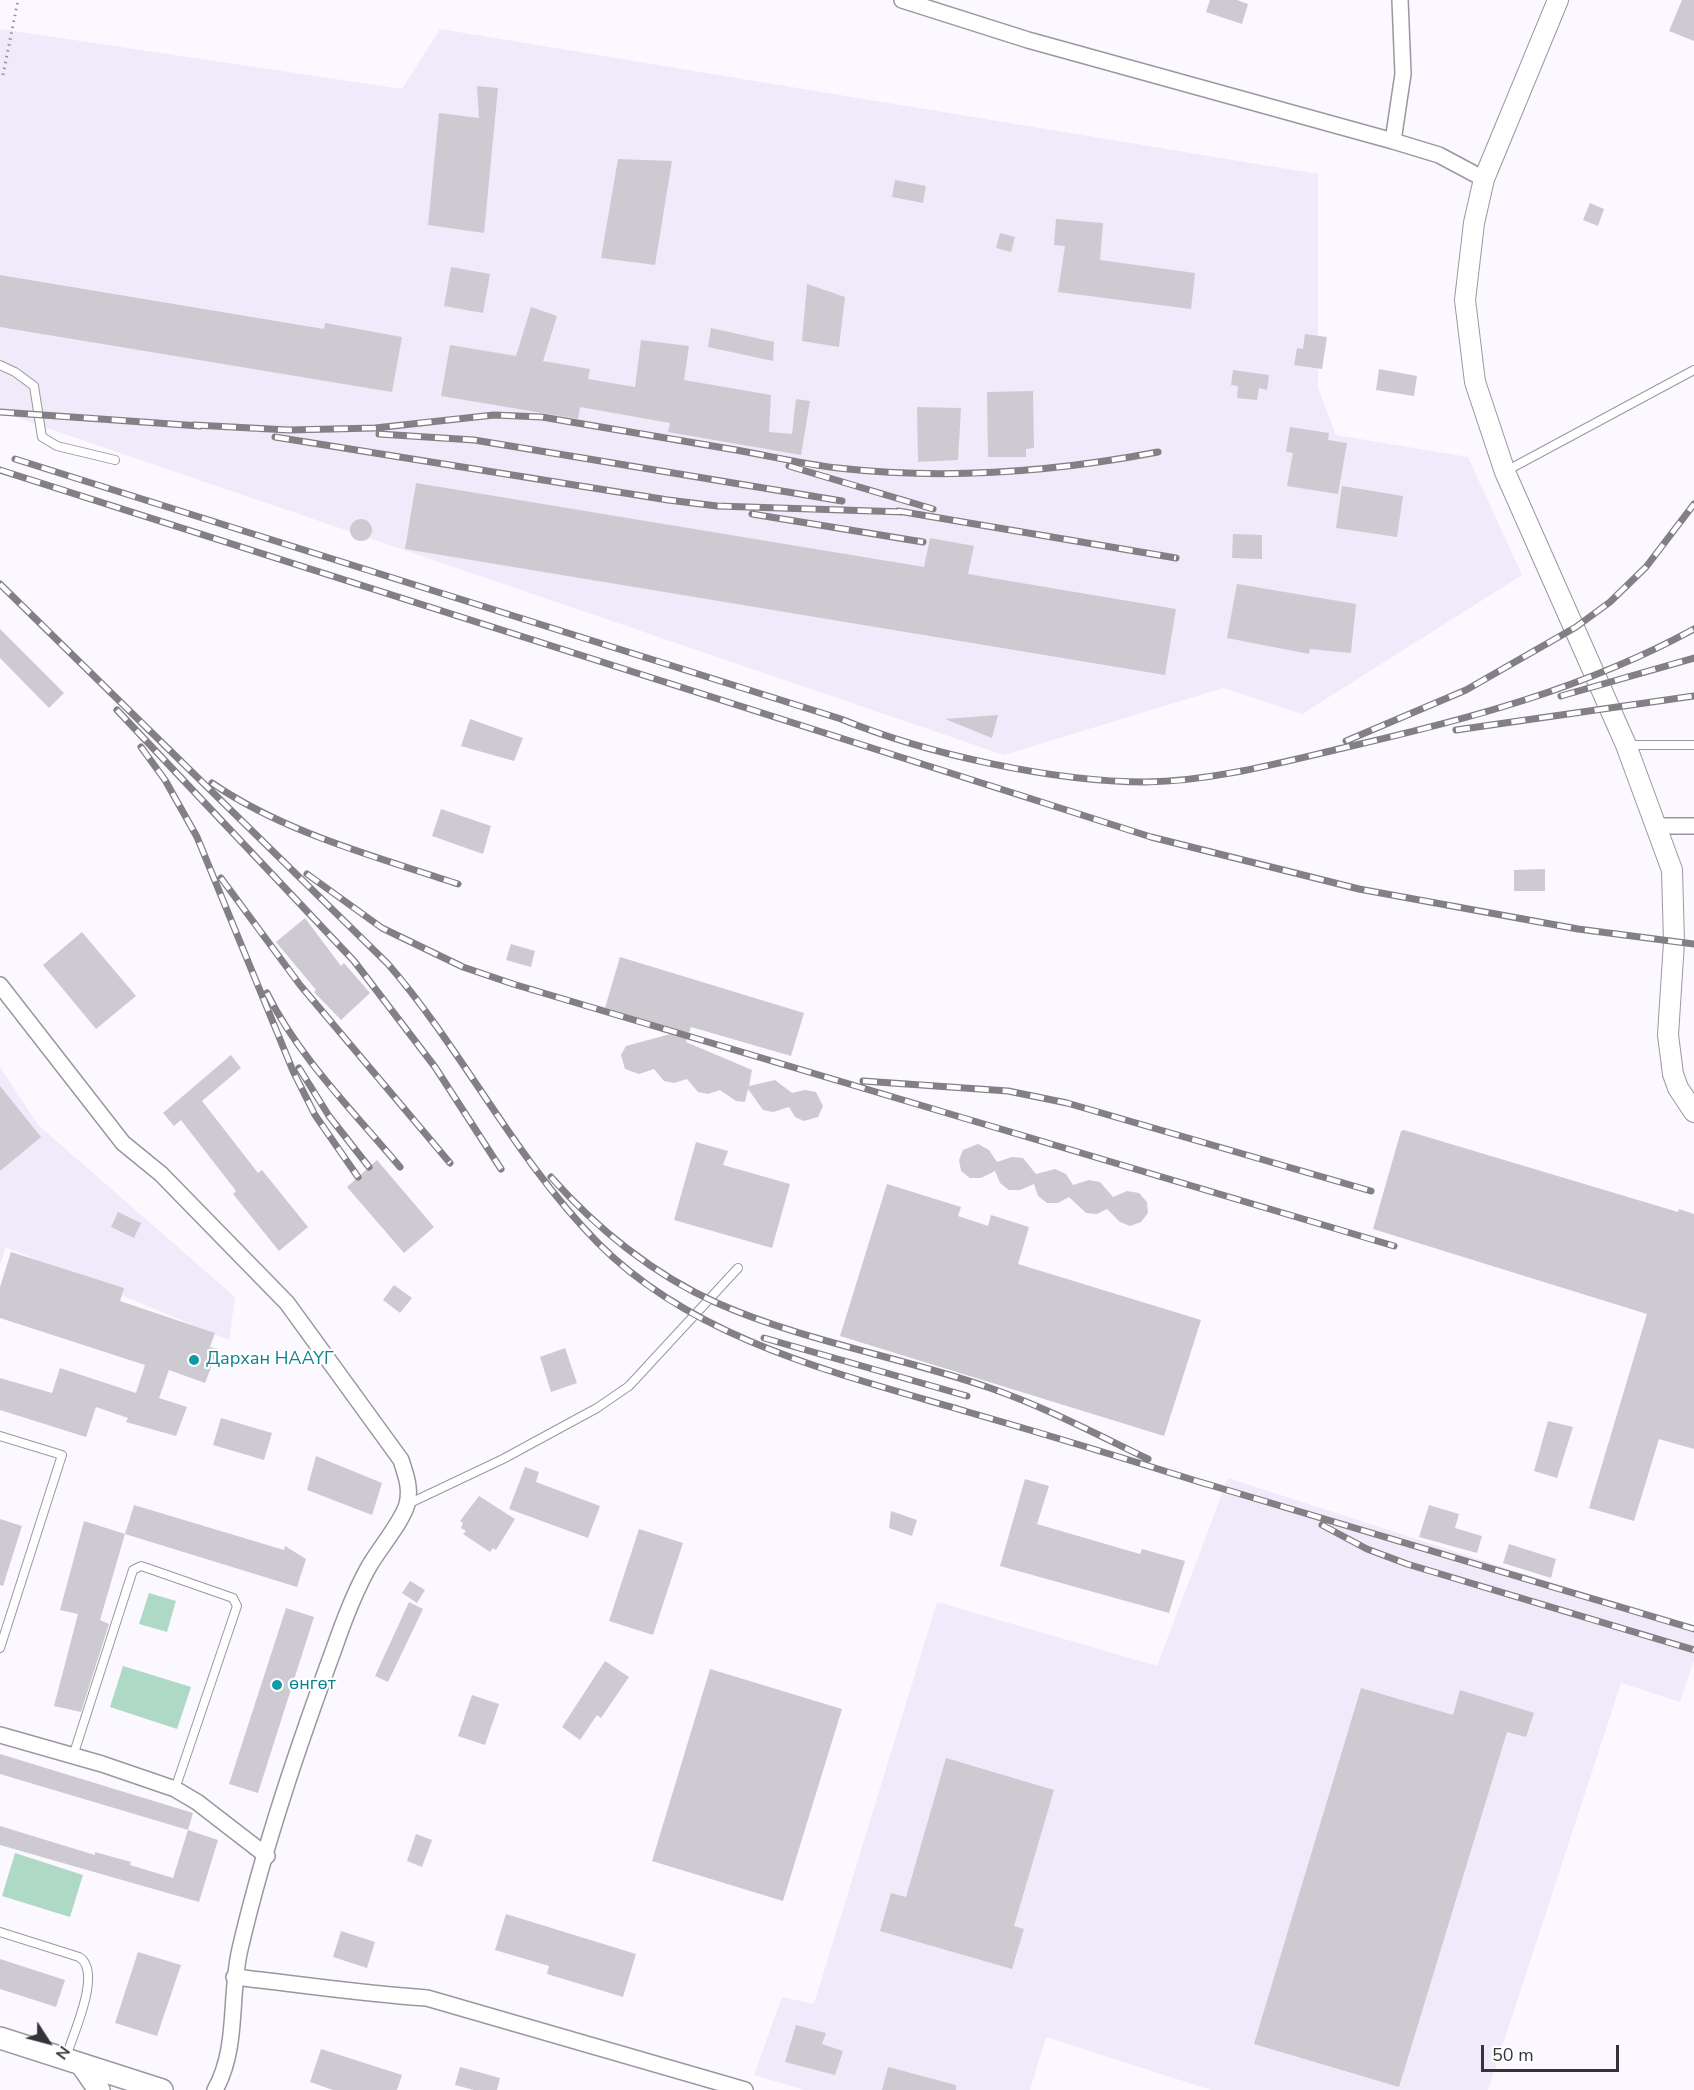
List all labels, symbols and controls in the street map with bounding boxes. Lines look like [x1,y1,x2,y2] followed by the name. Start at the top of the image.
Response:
[206,1349,334,1371] place label: Дархан НААҮГ
[187,1353,201,1367] marker: Дархан НААҮГ
[289,1674,336,1696] place label: өнгөт
[270,1678,284,1692] marker: өнгөт
[18,2012,78,2072] north arrow
[1484,2033,1622,2071] scale bar
[50,2041,75,2064] text: N
[1492,2043,1534,2067] text: 50 m

